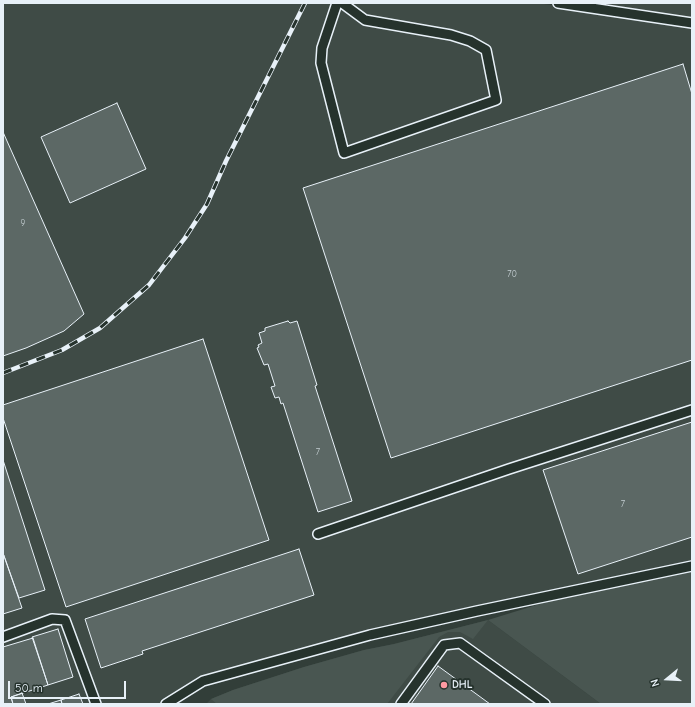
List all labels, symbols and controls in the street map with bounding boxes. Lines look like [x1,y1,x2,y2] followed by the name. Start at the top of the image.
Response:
[21,218,25,228] house number: 9
[507,269,517,279] house number: 70
[316,447,320,457] house number: 7
[621,499,625,509] house number: 7
[647,659,687,699] north arrow
[10,673,128,699] scale bar
[648,677,662,688] text: N
[452,678,472,692] place label: DHL
[439,680,449,690] marker: DHL
[15,681,43,695] text: 50 m

